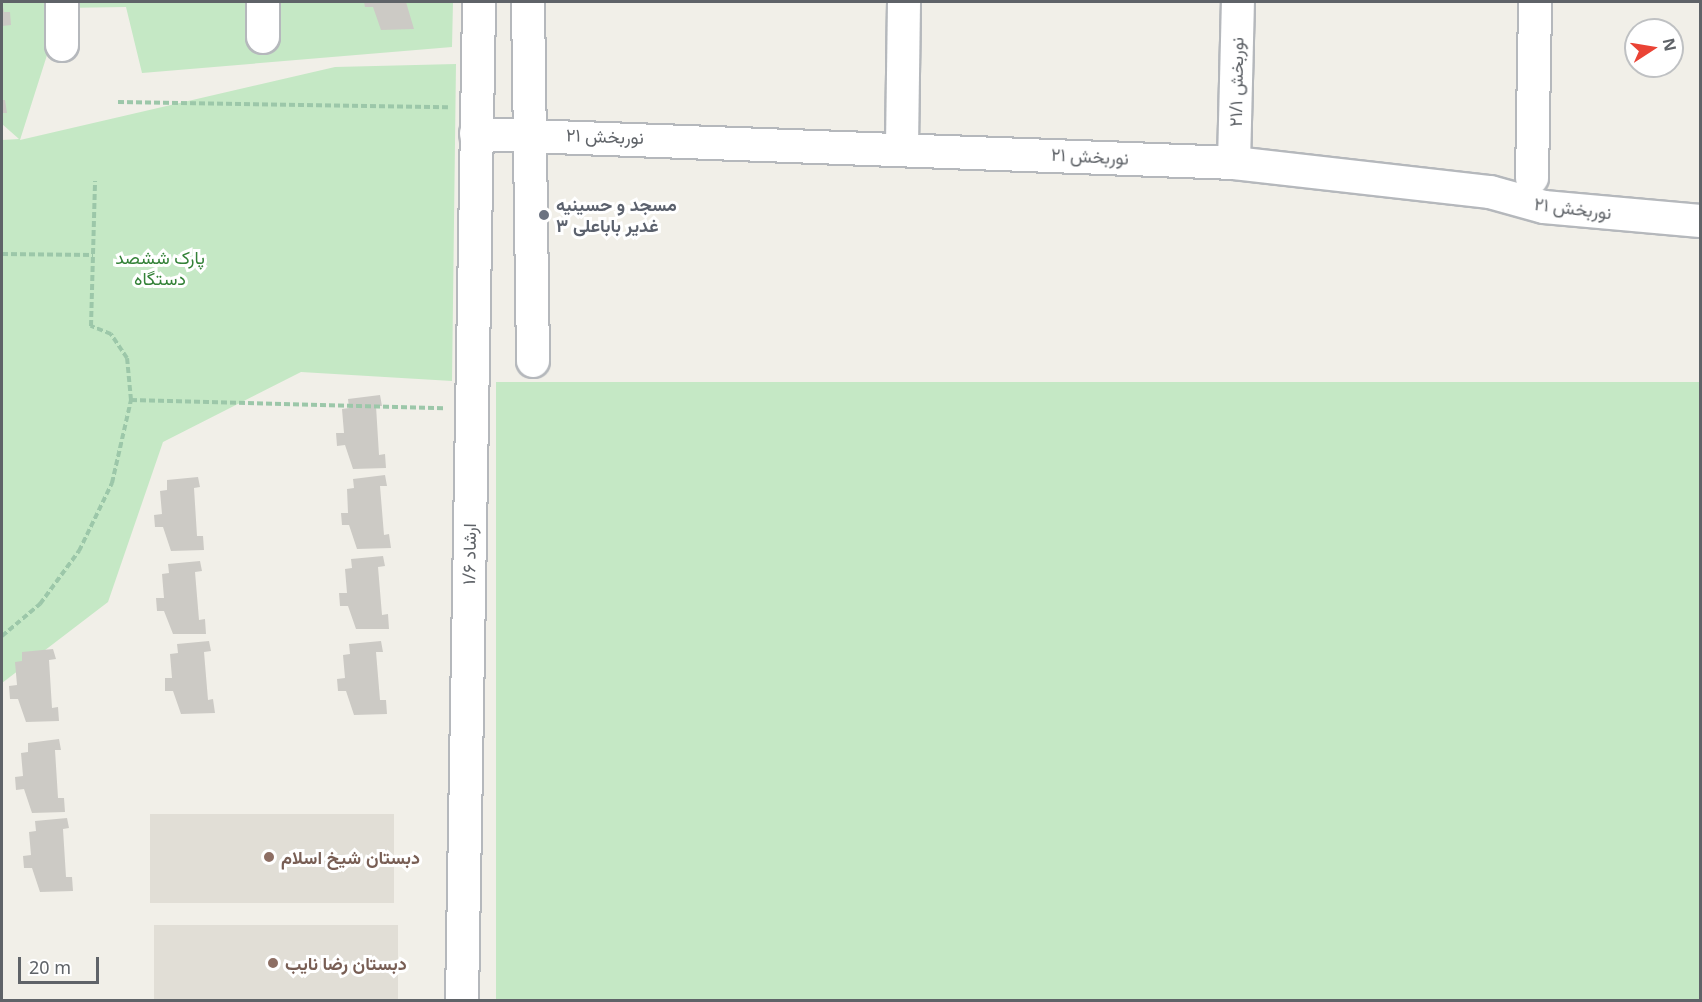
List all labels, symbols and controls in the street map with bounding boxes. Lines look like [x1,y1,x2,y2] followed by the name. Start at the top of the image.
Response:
[1624,18,1684,78] north arrow
[1658,36,1682,53] text: N
[1224,37,1248,127] street label: نوربخش ۲۱/۱
[566,124,644,148] street label: نوربخش ۲۱
[1050,143,1130,169] street label: نوربخش ۲۱
[1533,193,1613,223] street label: نوربخش ۲۱
[556,194,677,236] place label: مسجد و حسینیه غدیر باباعلی ۳
[537,208,551,222] marker: مسجد و حسینیه غدیر باباعلی ۳
[115,247,205,290] park label: پارک‌ ششصد دستگاه
[458,523,480,585] street label: ارشاد ۱/۶
[281,846,420,868] place label: دبستان شیخ اسلام
[262,850,276,864] marker: دبستان شیخ اسلام
[21,945,102,983] scale bar
[285,952,407,974] place label: دبستان رضا نایب
[29,955,71,979] text: 20 m
[266,956,280,970] marker: دبستان رضا نایب

